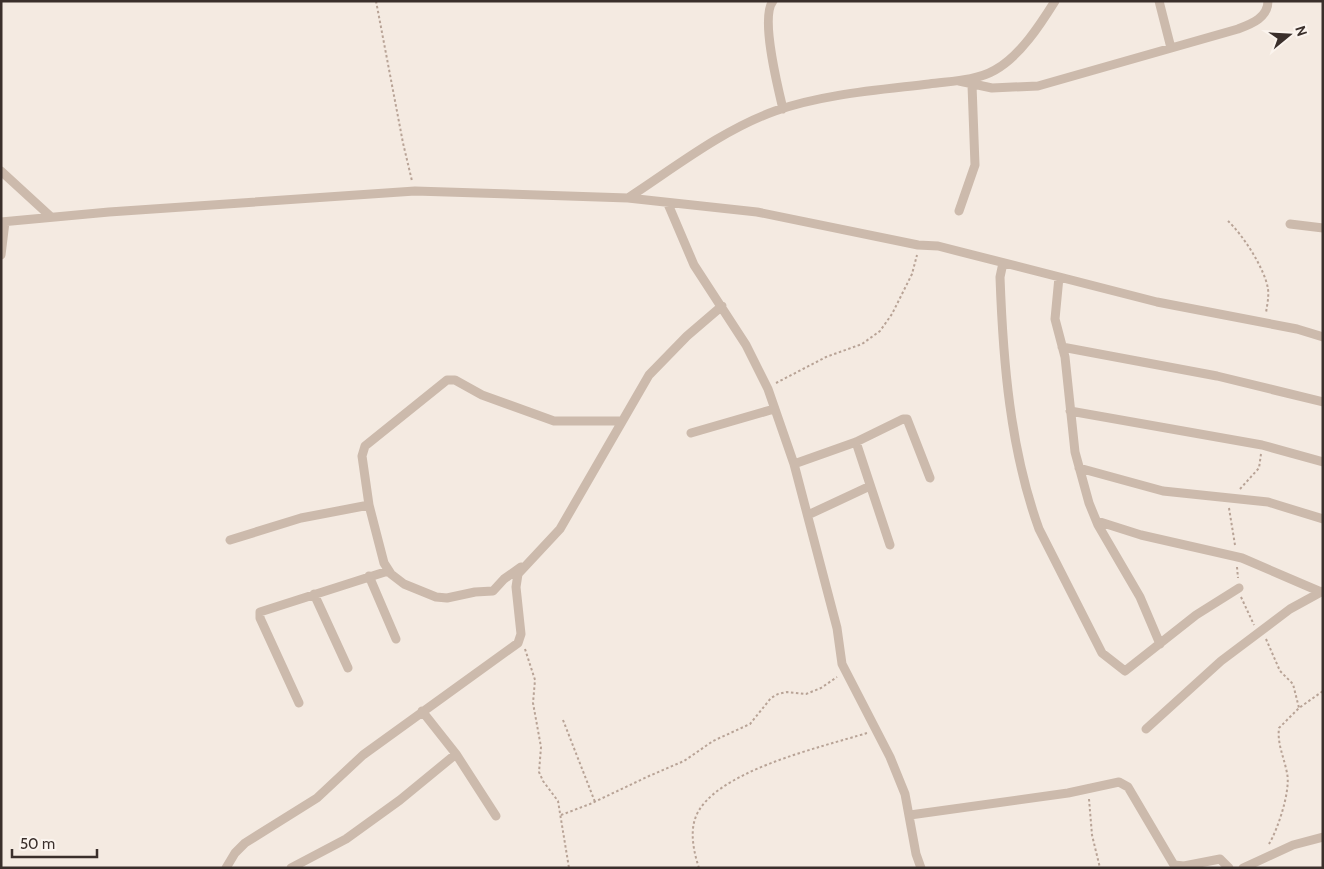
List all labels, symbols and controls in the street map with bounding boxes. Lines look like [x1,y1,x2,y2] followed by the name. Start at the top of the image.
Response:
[1264,10,1314,60] north arrow
[1291,23,1311,38] text: N
[12,826,98,858] scale bar
[20,835,55,853] text: 50 m

